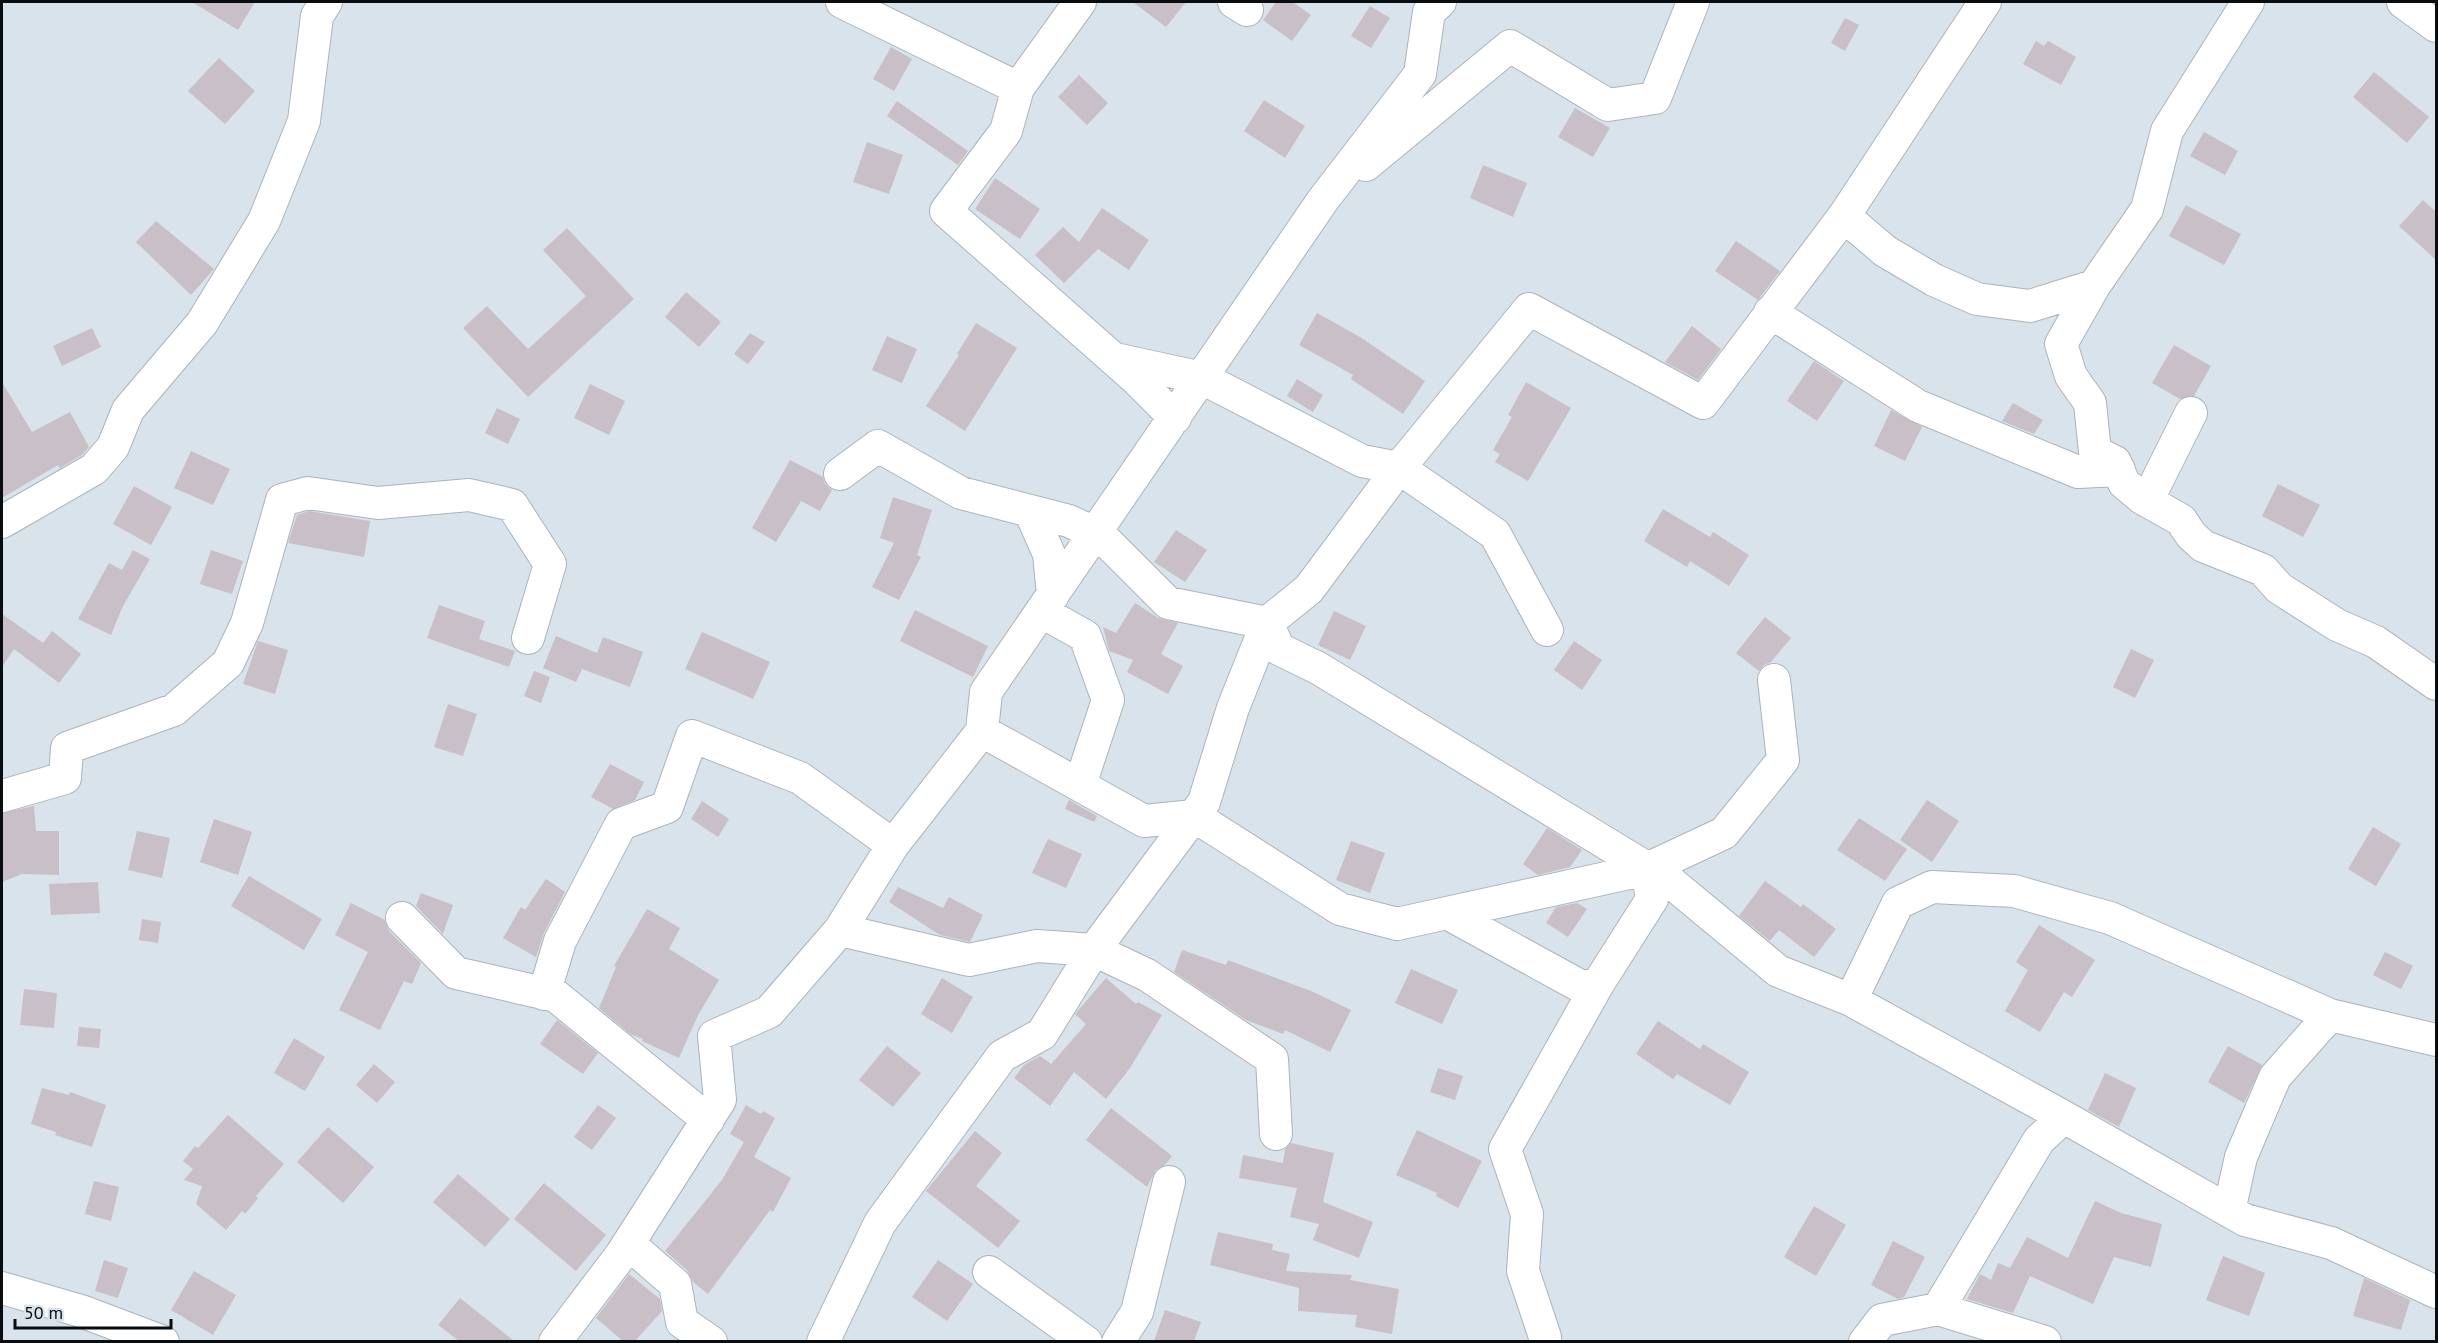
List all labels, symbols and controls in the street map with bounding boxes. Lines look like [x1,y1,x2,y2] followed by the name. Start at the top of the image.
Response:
[15,1292,171,1330] scale bar
[24,1301,63,1324] text: 50 m

